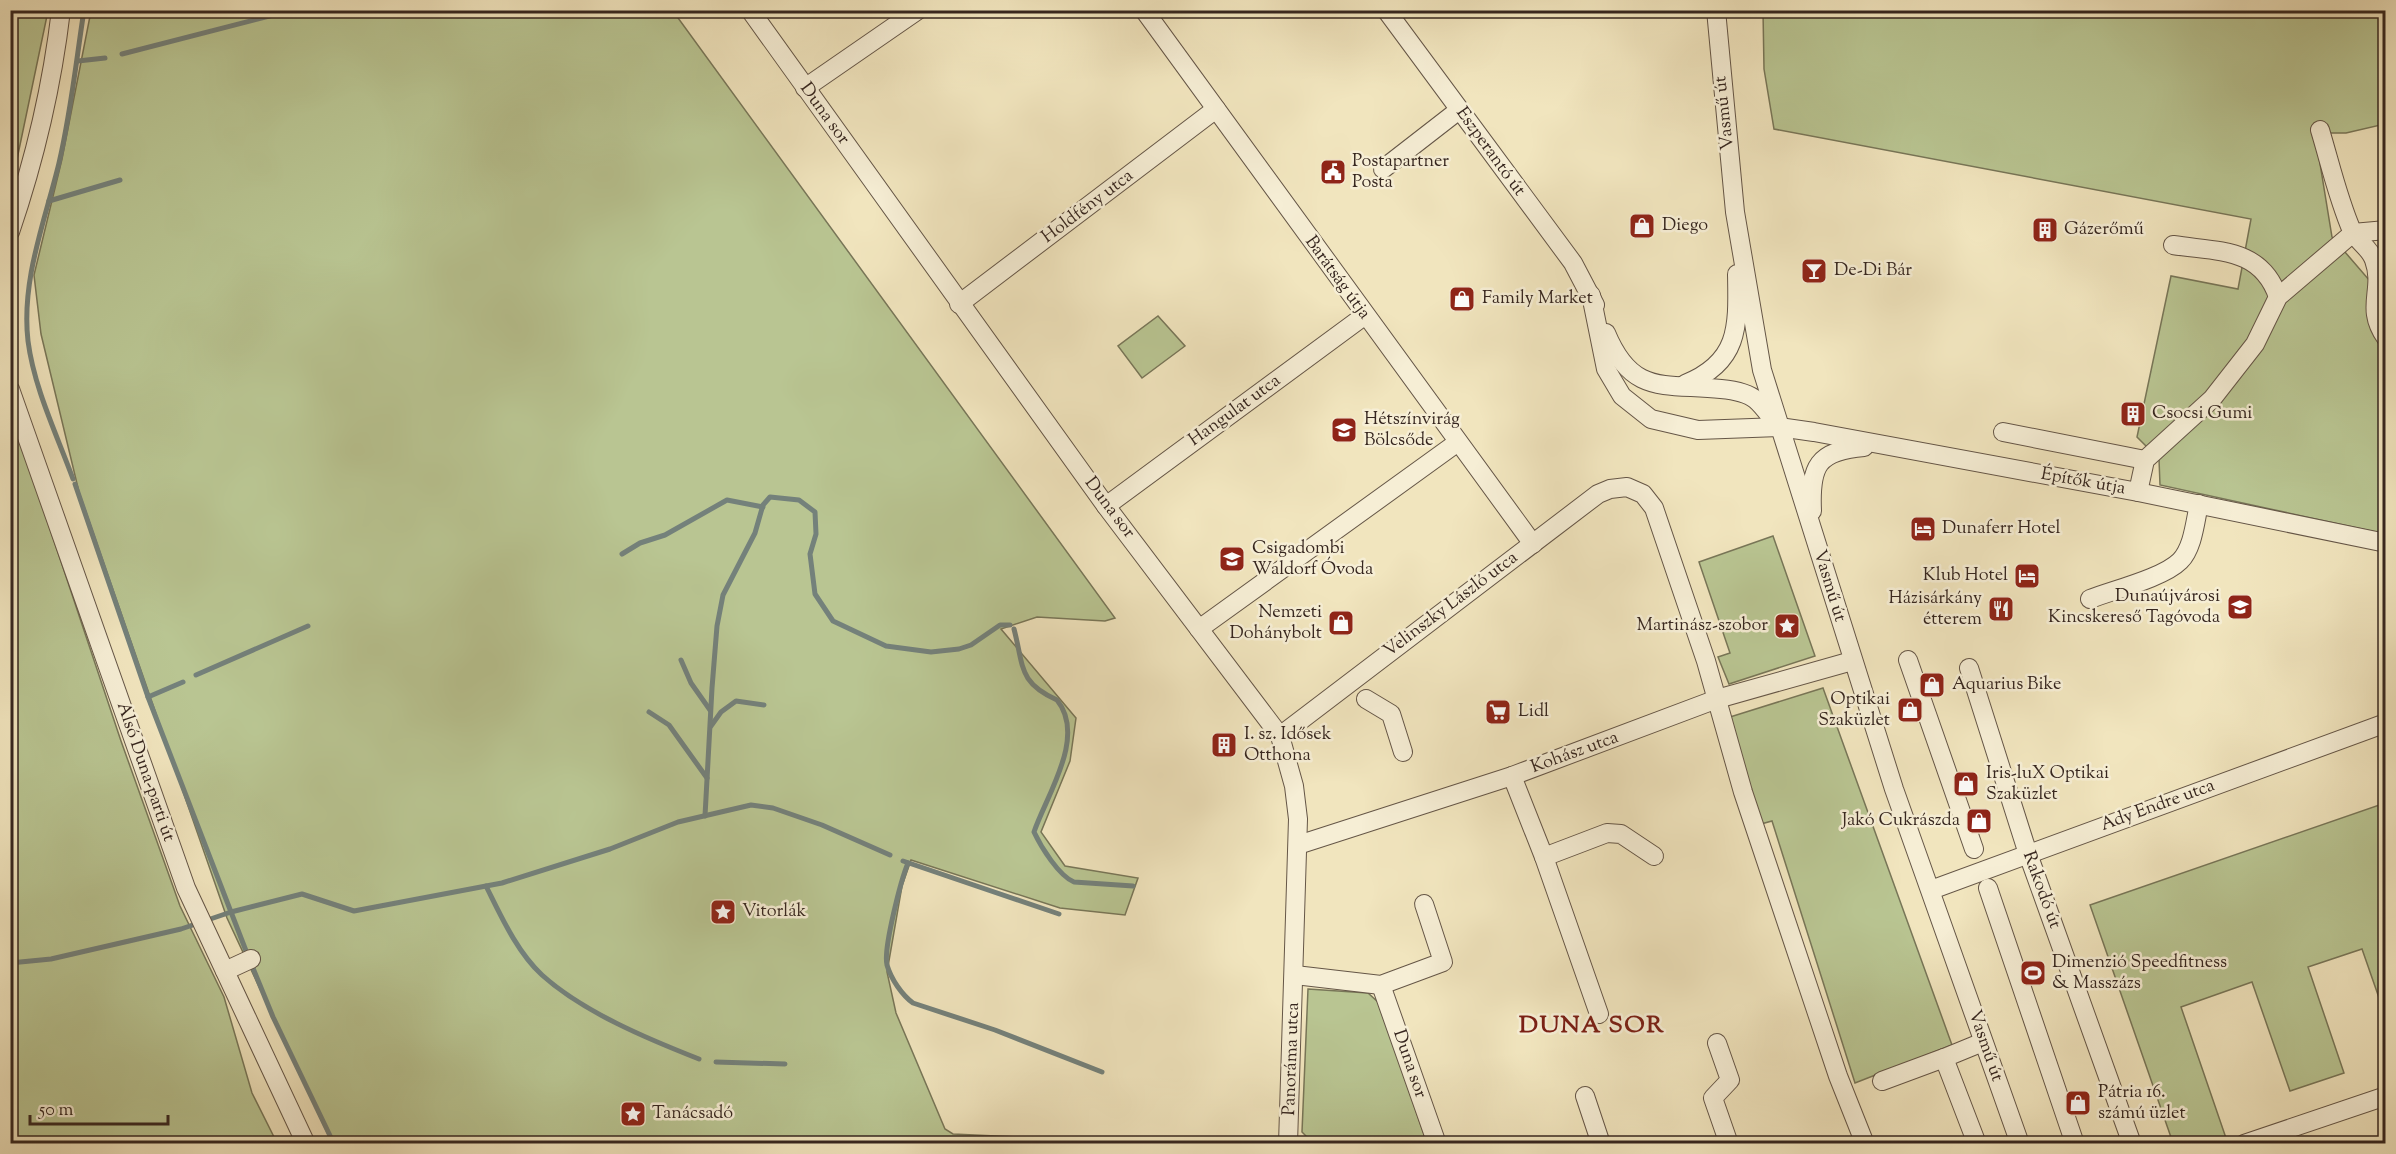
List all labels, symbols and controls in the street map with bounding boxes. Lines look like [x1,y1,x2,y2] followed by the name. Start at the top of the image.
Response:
[1708,75,1742,151] street label: Vasmű út
[793,78,856,151] street label: Duna sor
[1449,102,1531,202] street label: Eszperantó út
[1352,149,1449,196] place label: Postapartner Posta
[1318,157,1348,187] public building icon: Postapartner Posta
[1037,164,1139,250] street label: Holdfény utca
[1627,211,1657,241] shop icon: Diego
[1662,213,1708,239] place label: Diego
[2030,215,2060,245] building icon: Gázerőmű
[2064,217,2144,243] place label: Gázerőmű
[1298,231,1376,325] street label: Barátság útja
[1799,256,1829,286] bar icon: De-Di Bár
[1834,258,1912,284] place label: De-Di Bár
[1447,284,1477,314] shop icon: Family Market
[1482,286,1593,312] place label: Family Market
[1184,369,1286,453] street label: Hangulat utca
[2118,399,2148,429] building icon: Csocsi Gumi
[2152,401,2252,427] place label: Csocsi Gumi
[1364,407,1460,454] place label: Hétszínvirág Bölcsőde
[1329,415,1359,445] school or university icon: Hétszínvirág Bölcsőde
[2039,462,2127,502] street label: Építők útja
[1077,472,1141,544] street label: Duna sor
[1908,514,1938,544] hotel icon: Dunaferr Hotel
[1942,516,2061,542] place label: Dunaferr Hotel
[1252,536,1373,583] place label: Csigadombi Waldorf Óvoda
[1217,544,1247,574] school or university icon: Csigadombi Waldorf Óvoda
[1378,546,1524,664] street label: Velinszky László utca
[1806,547,1852,625] street label: Vasmű út
[2012,561,2042,591] hotel icon: Klub Hotel
[1923,563,2008,589] place label: Klub Hotel
[2048,584,2220,631] place label: Dunaújvárosi Kincskereső Tagóvoda
[1889,586,1982,633] place label: Házisárkány étterem
[2225,592,2255,622] school or university icon: Dunaújvárosi Kincskereső Tagóvoda
[1986,594,2016,624] restaurant icon: Házisárkány étterem
[1230,600,1322,647] place label: Nemzeti Dohánybolt
[1326,608,1356,638] shop icon: Nemzeti Dohánybolt
[1772,611,1802,641] place icon: Martinász-szobor
[1636,613,1768,639] place label: Martinász-szobor
[1917,670,1947,700] shop icon: Aquarius Bike
[1952,672,2061,698] place label: Aquarius Bike
[1818,687,1890,734] place label: Optikai Szaküzlet
[1895,695,1925,725] shop icon: Optikai Szaküzlet
[1483,697,1513,727] supermarket icon: Lidl
[109,699,181,845] street label: Alsó Duna-parti út
[1518,699,1549,725] place label: Lidl
[1244,722,1332,769] place label: I. sz. Idősek Otthona
[1528,725,1622,781] street label: Kohász utca
[1209,730,1239,760] building icon: I. sz. Idősek Otthona
[1986,761,2109,808] place label: Iris-luX Optikai Szaküzlet
[1951,769,1981,799] shop icon: Iris-luX Optikai Szaküzlet
[2097,773,2219,839] street label: Ady Endre utca
[1964,806,1994,836] shop icon: Jakó Cukrászda
[1841,808,1960,834] place label: Jakó Cukrászda
[2015,848,2067,932] street label: Rakodó út
[708,897,738,927] place icon: Vitorlák
[742,899,806,925] place label: Vitorlák
[2052,950,2227,997] place label: Dimenzió Speedfitness & Masszázs
[2018,958,2048,988] sports icon: Dimenzió Speedfitness & Masszázs
[1277,1002,1307,1116] street label: Panoráma utca
[1961,1007,2009,1085] street label: Vasmű út
[1519,1009,1665,1043] district label: DUNA SOR
[1385,1026,1433,1102] street label: Duna sor
[2098,1080,2186,1127] place label: Pátria 16. számú üzlet
[30,1088,168,1126] scale bar
[2063,1088,2093,1118] shop icon: Pátria 16. számú üzlet
[38,1098,74,1124] text: 50 m
[618,1099,648,1129] place icon: Tanácsadó
[652,1101,733,1127] place label: Tanácsadó

